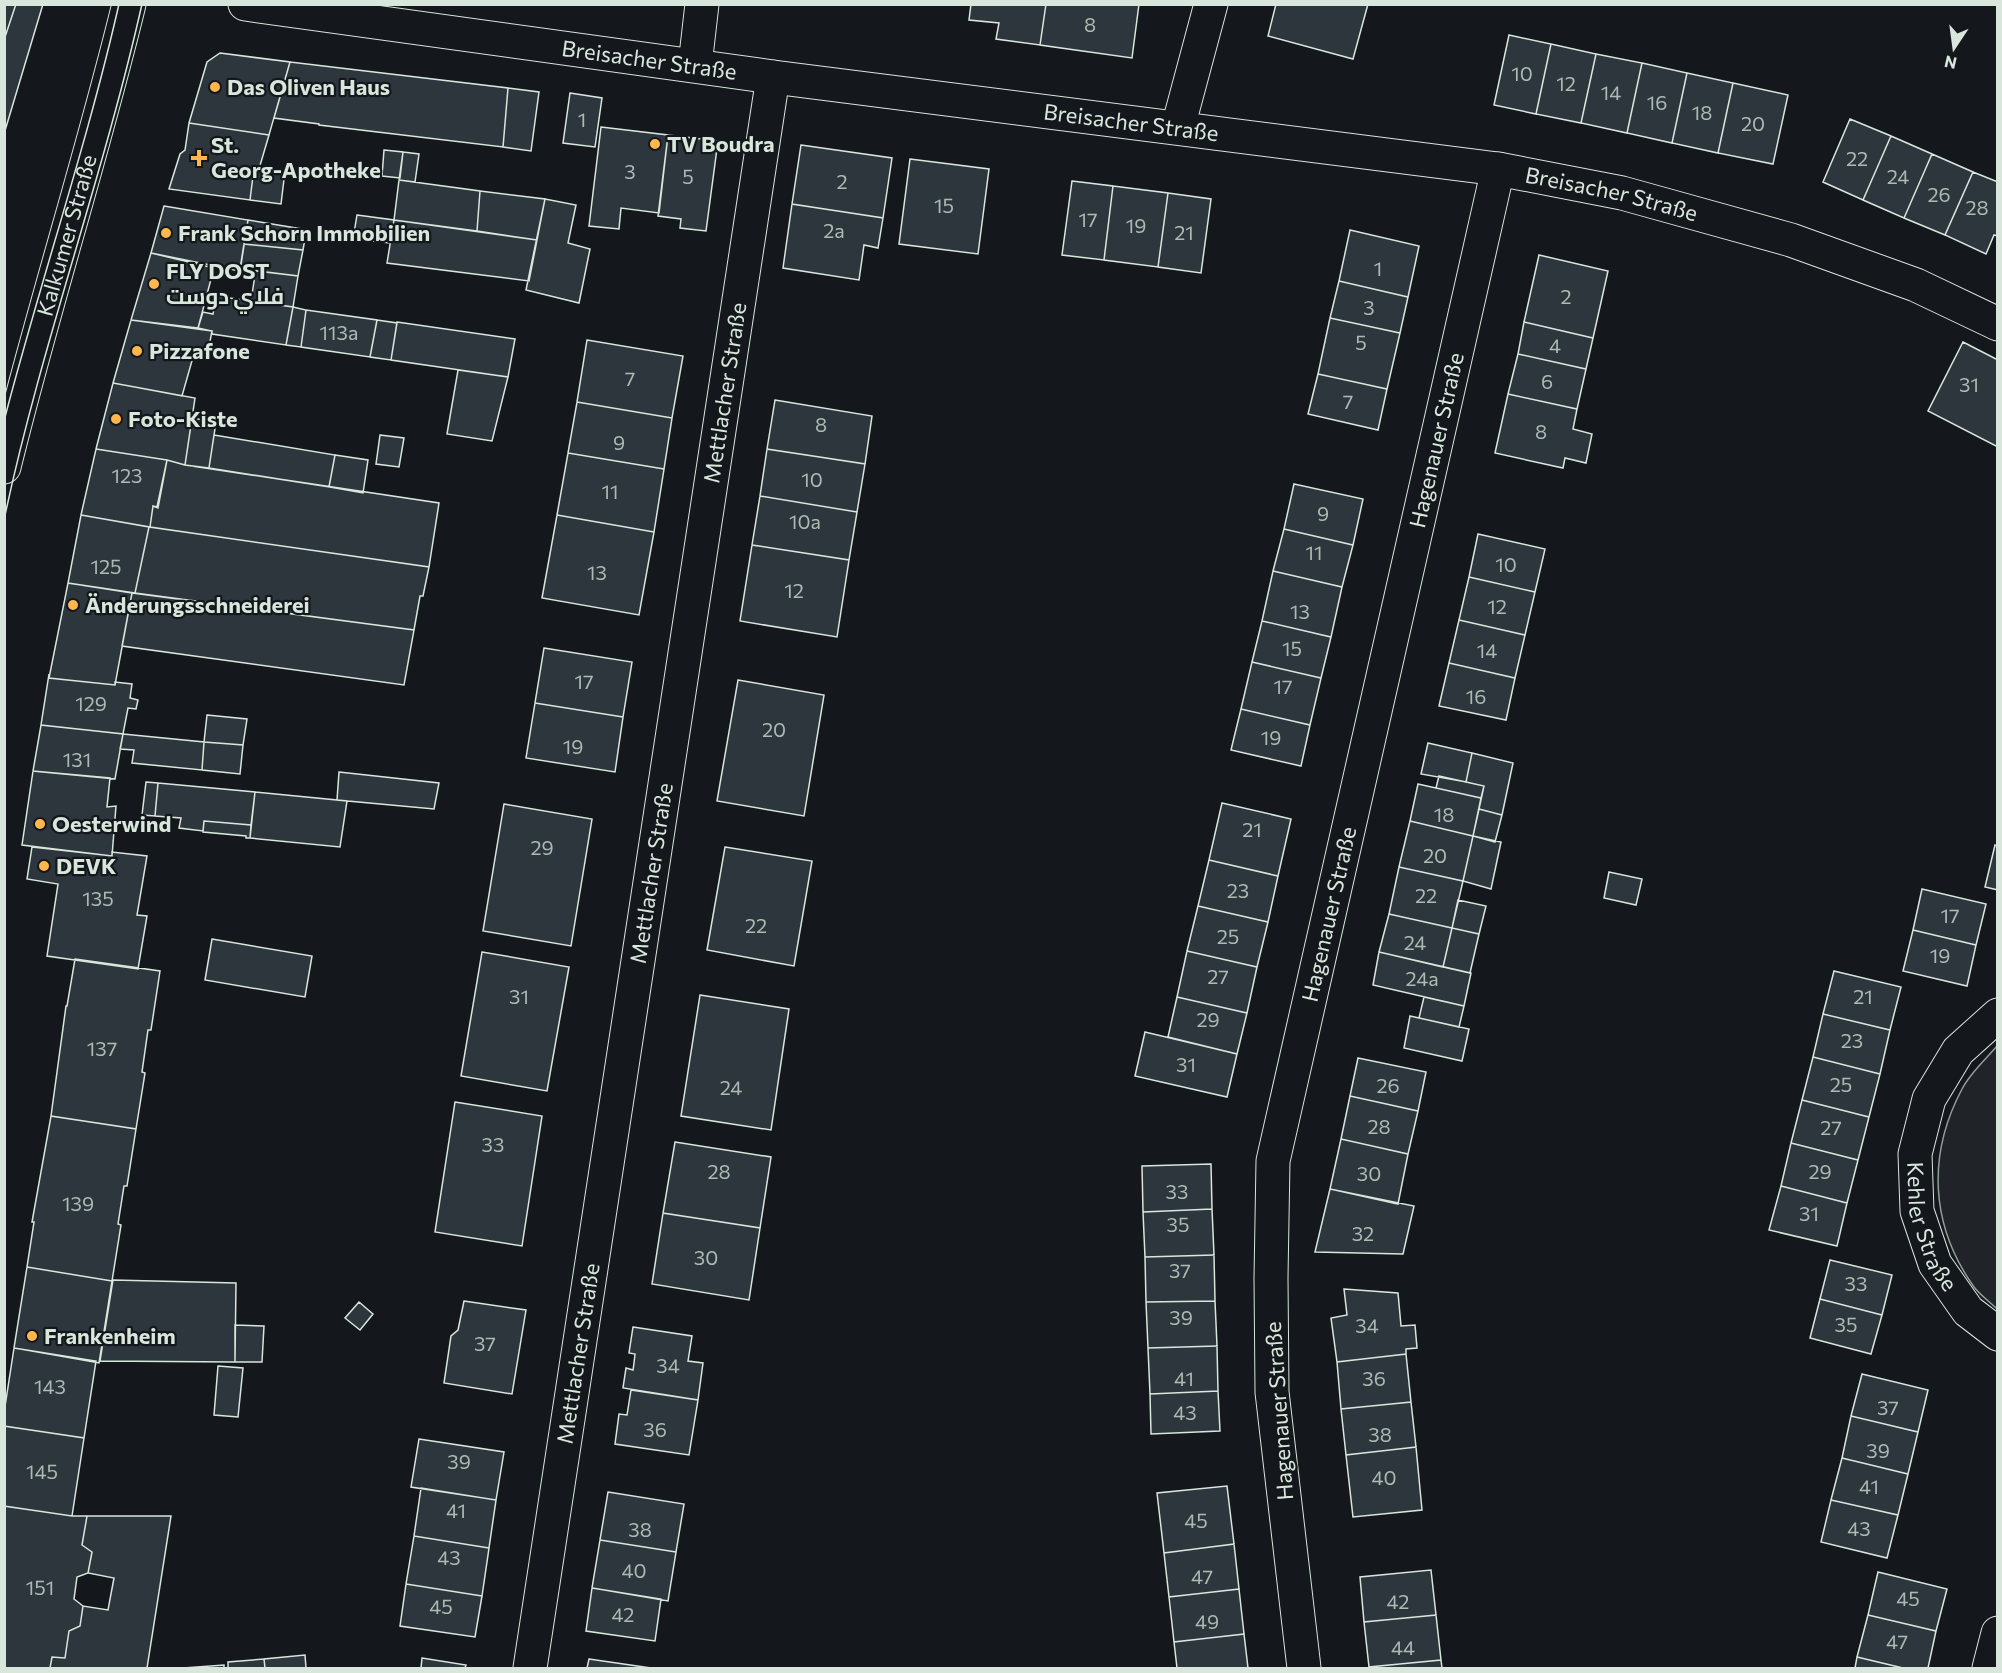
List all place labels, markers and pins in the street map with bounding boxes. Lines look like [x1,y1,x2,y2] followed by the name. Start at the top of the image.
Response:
[227,73,390,100] place label: Das Oliven Haus
[208,80,222,94] marker: Das Oliven Haus
[667,130,775,157] place label: TV Boudra
[211,131,381,183] place label: St. Georg-Apotheke
[648,137,662,151] marker: TV Boudra
[192,151,206,165] marker: St. Georg-Apotheke
[178,219,430,246] place label: Frank Schorn Immobilien
[159,226,173,240] marker: Frank Schorn Immobilien
[166,257,284,314] place label: FLY DOST فلاي دوست
[147,277,161,291] marker: FLY DOST فلاي دوست
[149,337,250,364] place label: Pizzafone
[130,344,144,358] marker: Pizzafone
[128,405,238,432] place label: Foto-Kiste
[109,412,123,426] marker: Foto-Kiste
[85,591,310,618] place label: Änderungsschneiderei
[66,598,80,612] marker: Änderungsschneiderei
[52,810,171,837] place label: Oesterwind
[33,817,47,831] marker: Oesterwind
[56,852,116,879] place label: DEVK
[37,859,51,873] marker: DEVK
[44,1322,176,1349] place label: Frankenheim
[25,1329,39,1343] marker: Frankenheim

